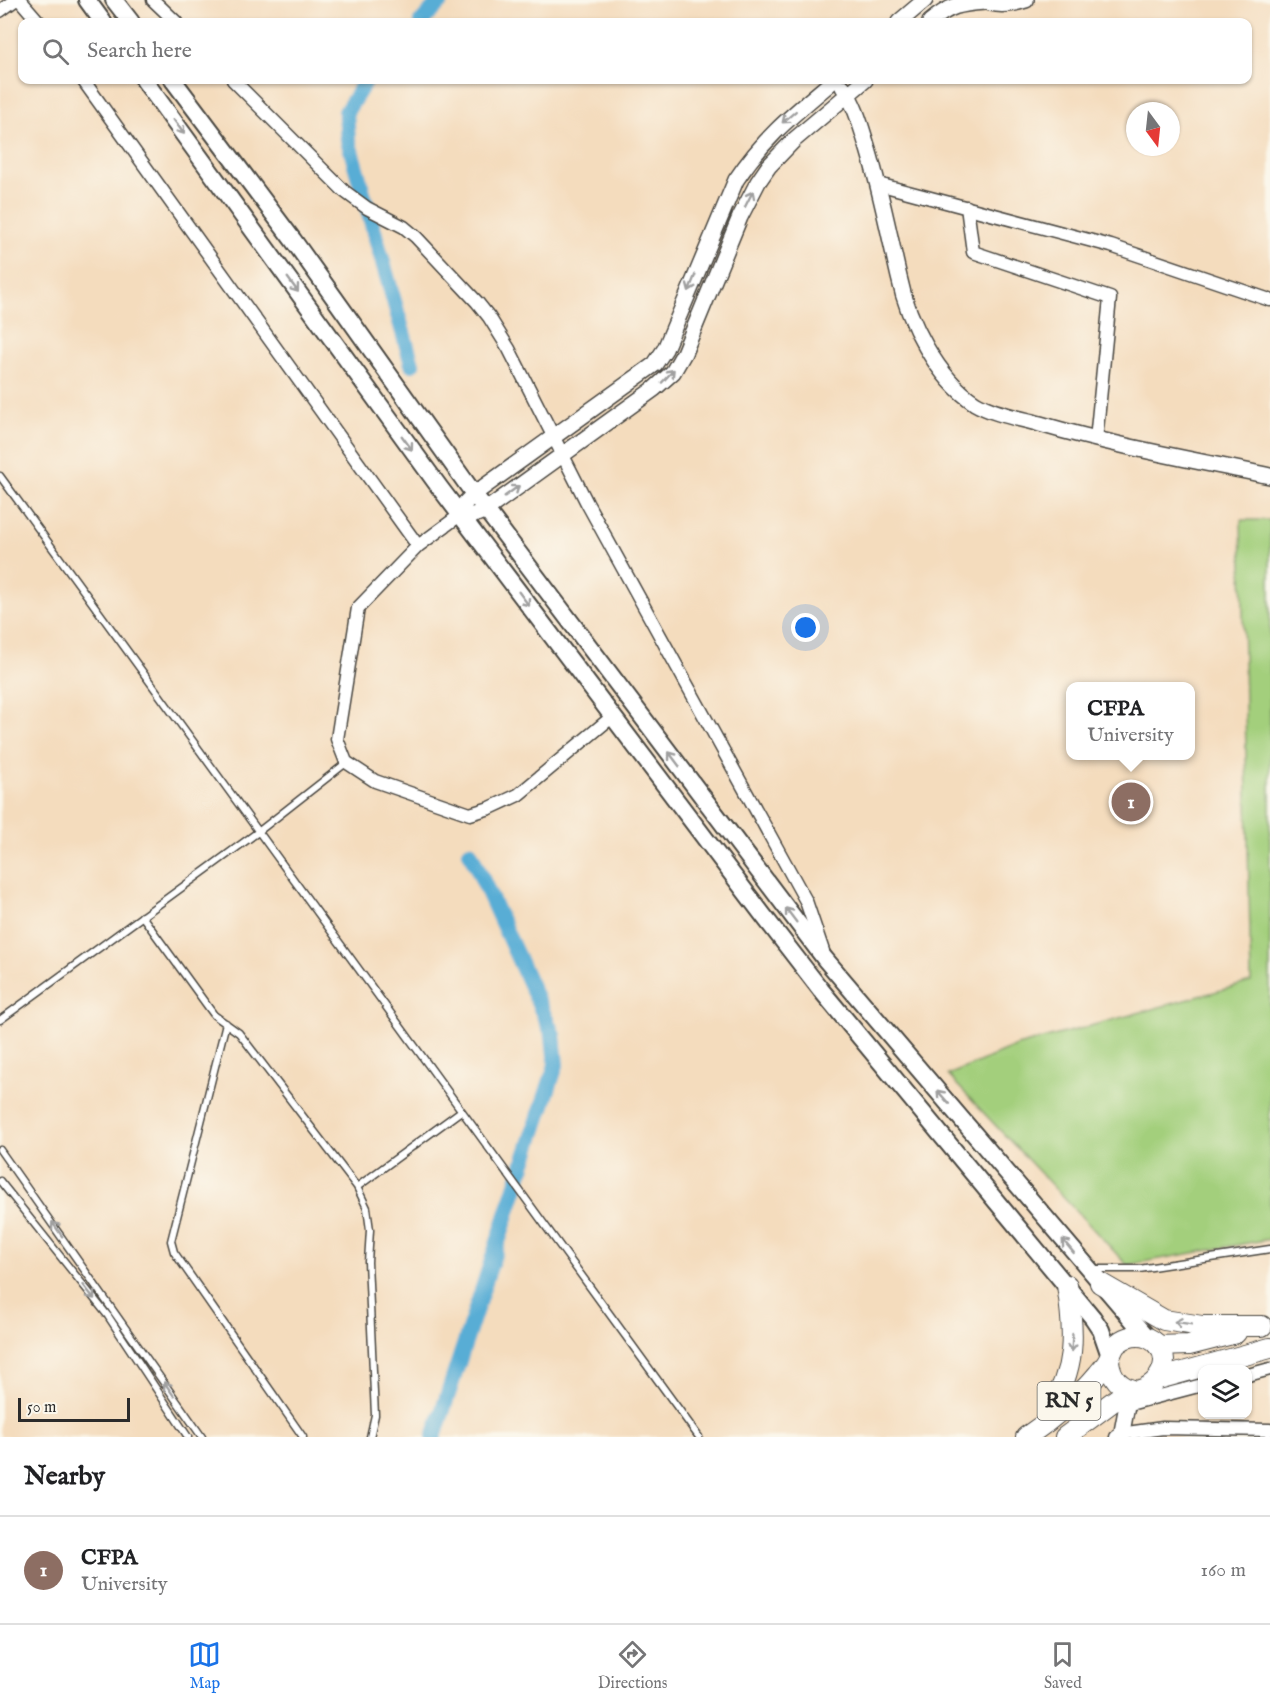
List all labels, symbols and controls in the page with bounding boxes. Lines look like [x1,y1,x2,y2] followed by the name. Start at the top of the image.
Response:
[18,18,1252,84] search box
[39,35,72,68] icon: search
[87,37,192,65] text: Search here
[1126,102,1180,156] north arrow
[782,110,797,124] one-way arrow
[172,118,185,134] one-way arrow
[743,190,755,208] one-way arrow
[686,273,697,292] one-way arrow
[287,276,299,292] one-way arrow
[661,368,676,383] one-way arrow
[401,434,414,450] one-way arrow
[503,485,519,498] one-way arrow
[518,591,531,607] one-way arrow
[791,613,820,642] your location
[1066,682,1195,760] popup
[1087,695,1144,723] text: CFPA
[1087,723,1174,748] text: University
[668,751,680,767] one-way arrow
[1112,780,1150,824] pin: 1
[785,907,798,923] one-way arrow
[936,1090,950,1105] one-way arrow
[51,1222,63,1238] one-way arrow
[1062,1238,1075,1254] one-way arrow
[83,1284,96,1300] one-way arrow
[1173,1318,1193,1329] one-way arrow
[1067,1333,1078,1353] one-way arrow
[1198,1365,1252,1419] map controls
[1198,1365,1252,1419] button: layers
[163,1381,175,1398] one-way arrow
[1038,1382,1100,1420] road number: RN 5
[18,1395,130,1422] scale bar
[27,1398,56,1418] text: 50 m
[24,1460,105,1493] text: Nearby
[81,1544,138,1572] text: CFPA
[40,1558,47,1583] text: 1
[1200,1558,1246,1583] text: 160 m
[81,1572,168,1597] text: University
[188,1638,221,1694] tab: Map
[598,1638,667,1694] tab: Directions
[1044,1638,1082,1694] tab: Saved

